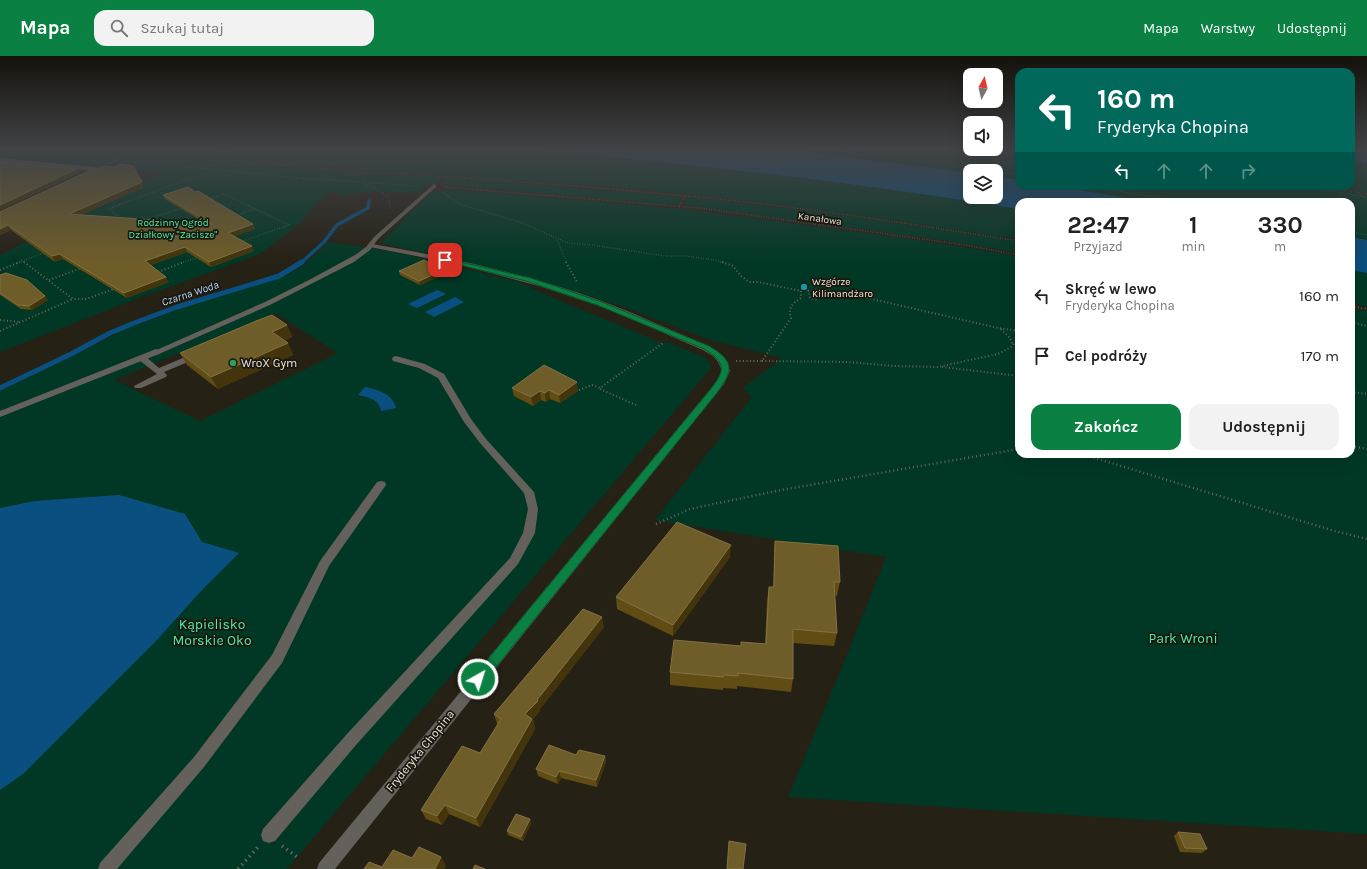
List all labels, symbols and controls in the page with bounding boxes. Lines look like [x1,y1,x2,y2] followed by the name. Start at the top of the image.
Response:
[94,10,374,46] search box
[20,17,70,39] text: Mapa
[108,17,130,39] icon: search
[140,19,224,37] text: Szukaj tutaj
[1143,20,1179,37] text: Mapa
[1201,20,1255,37] text: Warstwy
[1277,20,1347,37] text: Udostępnij
[963,68,1003,108] north arrow
[963,68,1003,204] map controls
[1097,82,1175,115] text: 160 m
[1031,84,1083,136] icon: left
[963,116,1003,156] button: sound
[1097,116,1249,138] text: Fryderyka Chopina
[1111,160,1133,182] icon: left
[1153,160,1175,182] icon: ahead
[1195,160,1217,182] icon: ahead
[1237,160,1259,182] icon: right
[963,164,1003,204] button: layers
[797,210,843,228] street label: Kanałowa
[1067,211,1129,239] text: 22:47
[1189,211,1198,239] text: 1
[1258,211,1303,239] text: 330
[129,217,217,241] park label: Rodzinny Ogród Działkowy "Zacisze"
[1074,239,1123,254] text: Przyjazd
[1181,239,1205,254] text: min
[1274,239,1286,254] text: m
[428,243,462,277] pin
[434,249,456,271] icon: arrive
[812,276,873,300] place label: Wzgórze Kilimandżaro
[160,278,221,309] water label: Czarna Woda
[1065,280,1157,298] text: Skręć w lewo
[799,282,809,292] marker: Wzgórze Kilimandżaro
[1031,285,1053,307] icon: left
[1299,287,1339,305] text: 160 m
[1065,298,1175,313] text: Fryderyka Chopina
[1031,345,1053,367] icon: arrive
[1065,347,1147,365] text: Cel podróży
[1301,347,1339,365] text: 170 m
[241,356,297,370] place label: WroX Gym
[228,358,238,368] marker: WroX Gym
[1031,404,1181,450] button: Zakończ
[1189,404,1339,450] button: Udostępnij
[172,616,252,649] park label: Kąpielisko Morskie Oko
[1148,630,1218,647] park label: Park Wroni
[457,658,499,700] position arrow
[383,707,457,795] street label: Fryderyka Chopina

